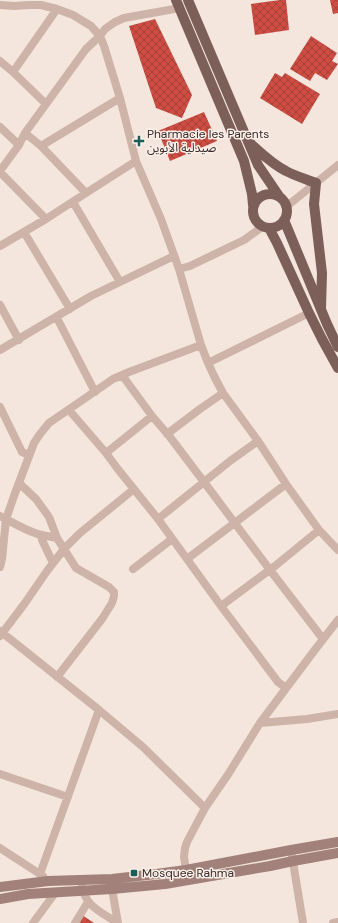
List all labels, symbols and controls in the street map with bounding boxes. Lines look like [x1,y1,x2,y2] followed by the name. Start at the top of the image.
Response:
[147,126,269,156] place label: Pharmacie les Parents صيدلية الأبوين
[134,136,144,146] marker: Pharmacie les Parents صيدلية الأبوين
[142,865,234,881] place label: Mosquee Rahma
[129,868,139,878] marker: Mosquee Rahma

